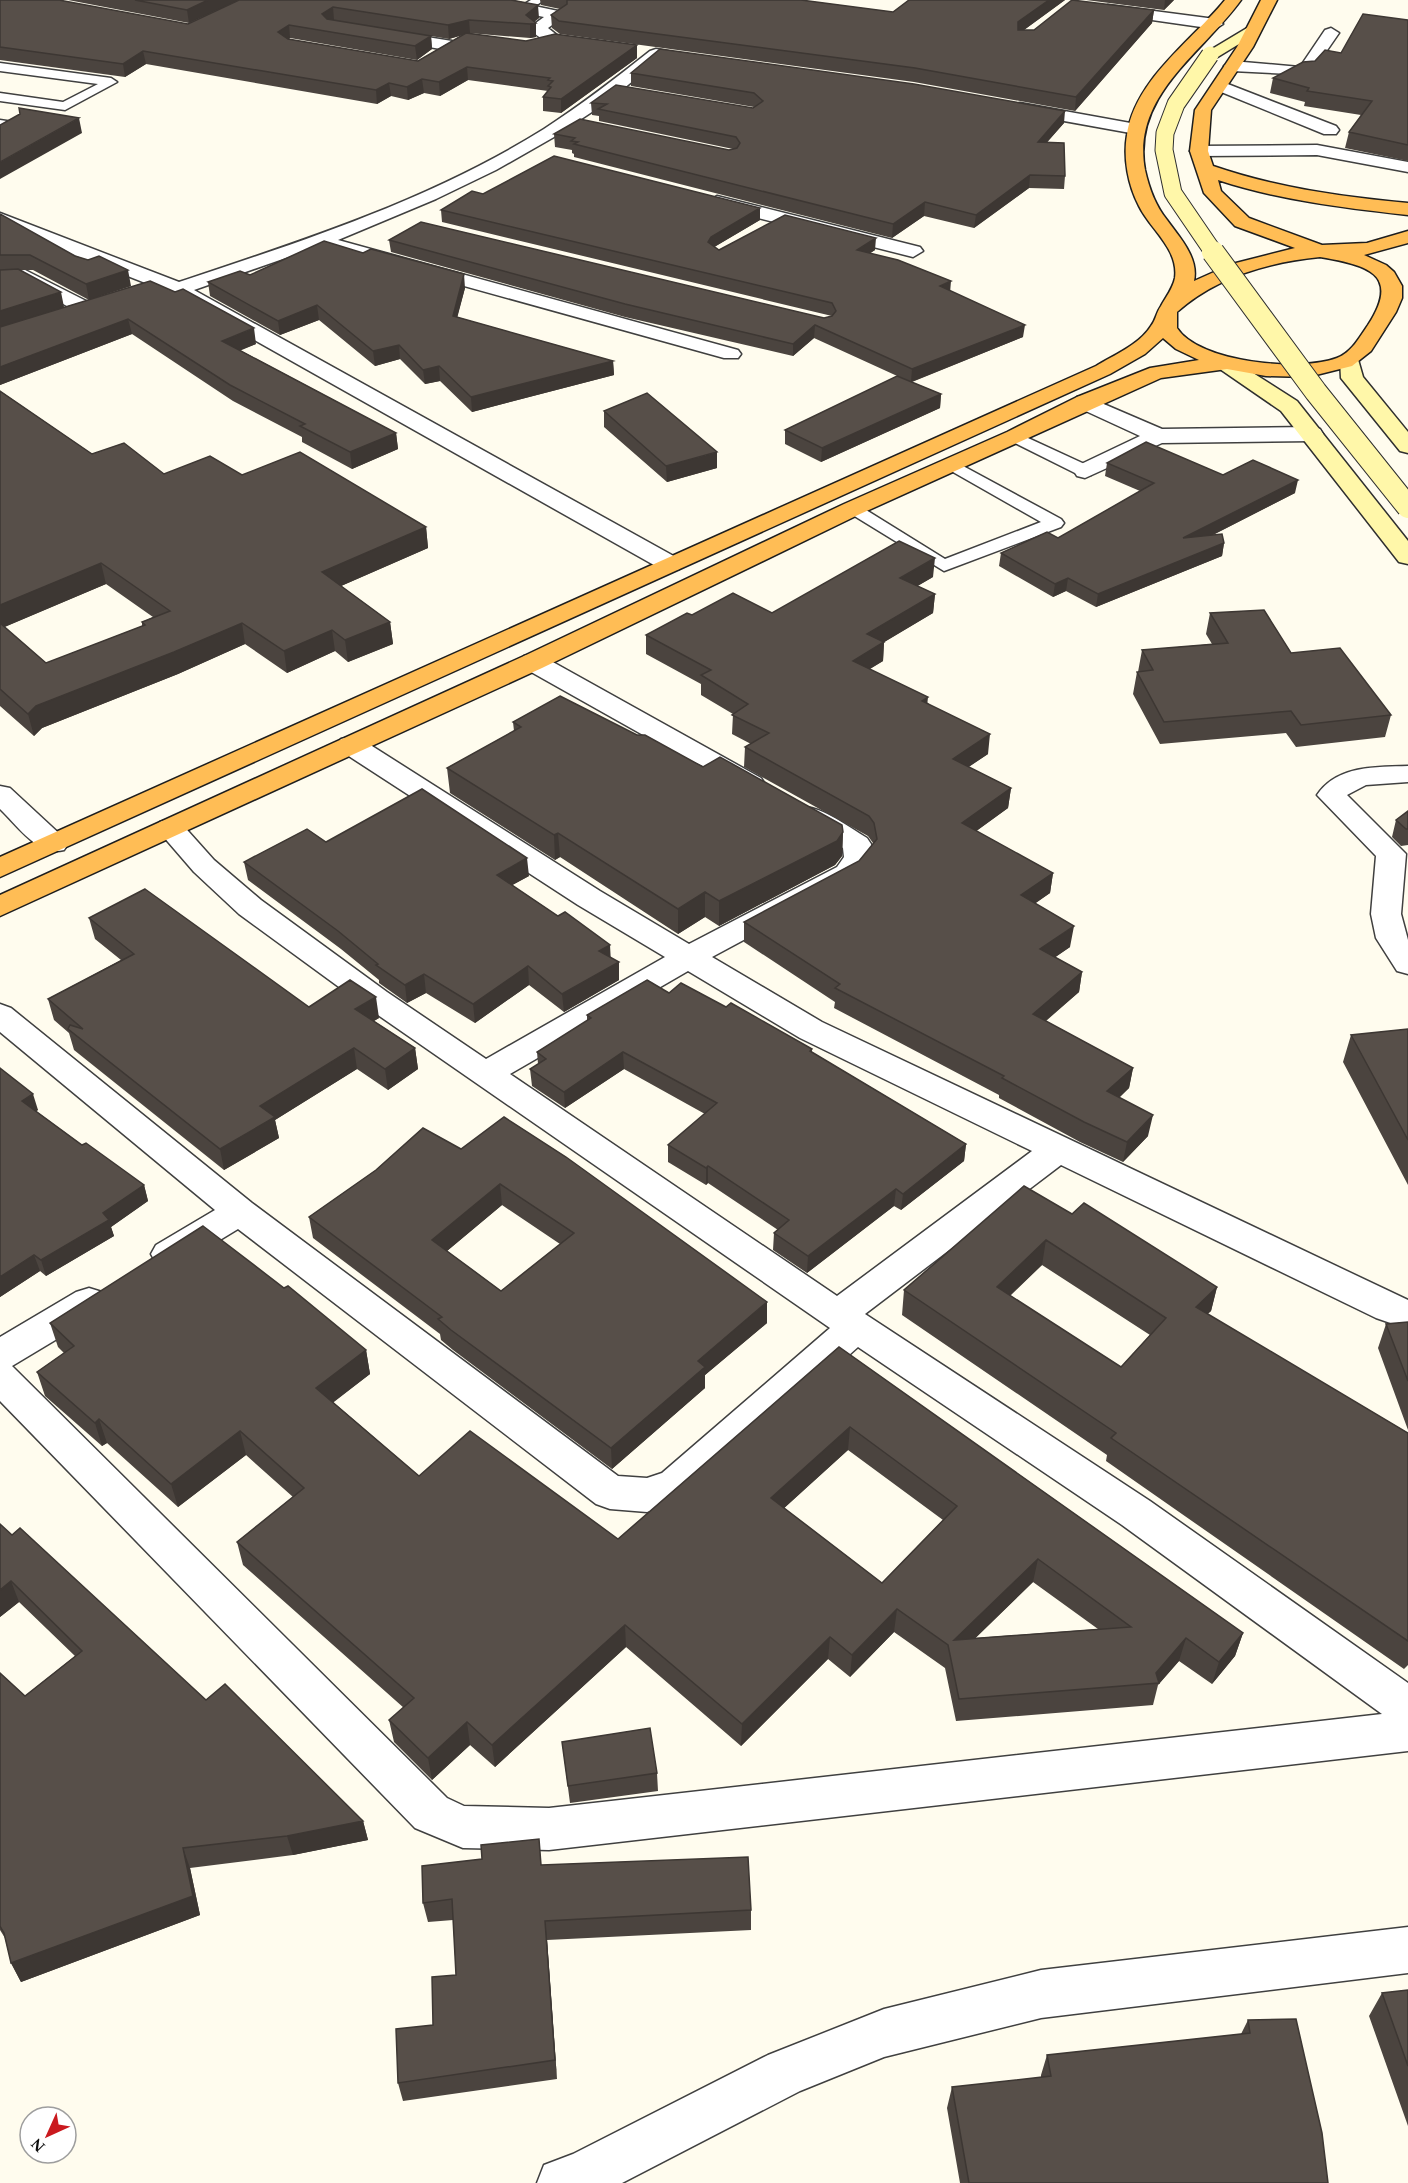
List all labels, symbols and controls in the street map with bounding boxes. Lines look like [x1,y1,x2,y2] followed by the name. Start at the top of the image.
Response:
[18,2105,78,2165] north arrow
[27,2135,48,2155] text: N

